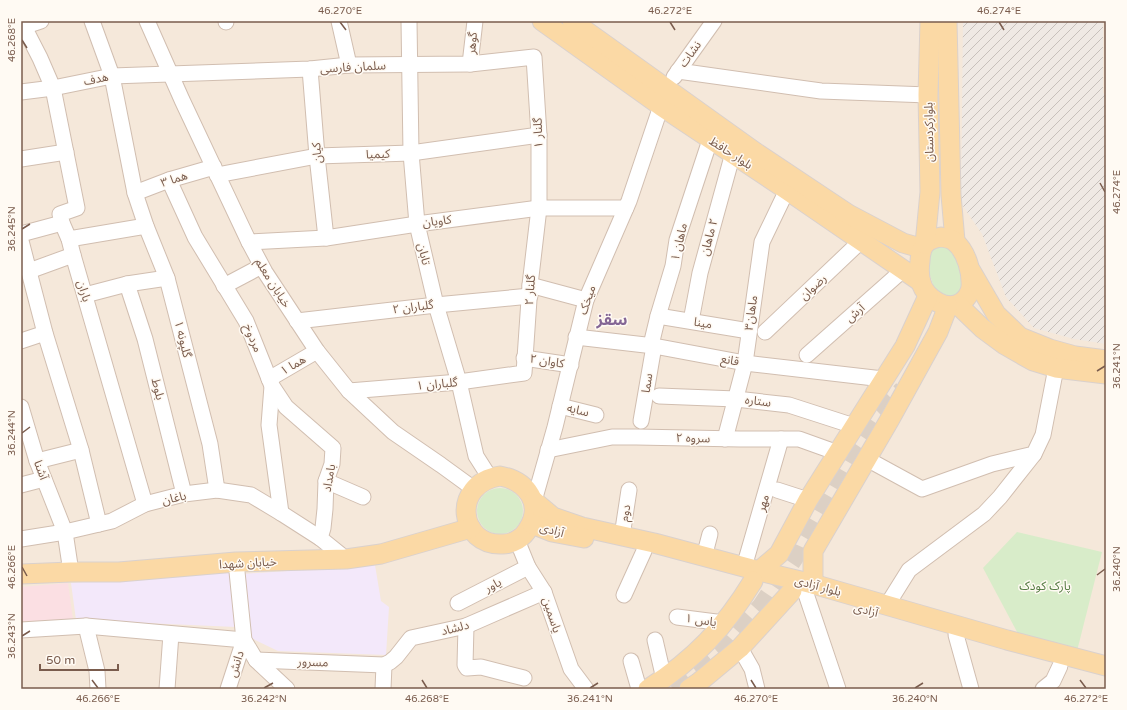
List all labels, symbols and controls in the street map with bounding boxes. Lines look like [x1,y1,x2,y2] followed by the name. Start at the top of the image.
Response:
[318,5,362,17] text: 46.270°E
[648,5,692,17] text: 46.272°E
[977,5,1021,17] text: 46.274°E
[6,18,18,62] text: 46.268°E
[464,30,480,56] street label: گوهر
[676,38,704,70] street label: نشات
[320,58,386,76] street label: سلمان فارسی
[82,70,110,88] street label: هدف
[921,102,937,162] street label: بلوارکردستان
[530,116,546,149] street label: گلنار ۱
[707,134,755,172] street label: بلوار حافظ
[309,141,325,164] street label: کیان
[366,147,391,161] street label: کیمیا
[159,168,189,190] street label: هما ۳
[1111,170,1123,214] text: 46.274°E
[6,206,18,252] text: 36.245°N
[422,212,453,230] street label: کاویان
[697,217,721,257] street label: ٢ ماهان
[668,222,690,262] street label: ماهان ۱
[415,242,434,267] street label: تابان
[251,256,294,312] street label: خیابان معلم
[797,271,829,303] street label: رضوان
[522,273,538,306] street label: گلنار ۲
[74,278,94,304] street label: باران
[575,283,599,317] street label: میخک
[742,295,760,331] street label: ماهان۳
[392,297,435,317] street label: گلباران ۲
[842,300,868,325] street label: آرش
[596,310,627,330] district label: سقز
[693,315,713,331] street label: مینا
[171,319,195,360] street label: گلپونه ۱
[239,322,265,355] street label: مردوخ
[1111,343,1123,389] text: 36.241°N
[529,351,566,371] street label: کاوان ۲
[719,351,740,371] street label: قانع
[278,352,308,378] street label: هما ۱
[639,372,655,394] street label: سما
[416,375,459,393] street label: گلباران ۱
[149,377,167,401] street label: بلوط
[744,392,772,410] street label: ستاره
[565,401,591,420] street label: سایه
[6,410,18,456] text: 36.244°N
[676,431,710,445] street label: سروه ۲
[31,458,51,482] street label: آشنا
[320,463,338,493] street label: بامداد
[161,488,188,508] street label: باغان
[754,493,772,514] street label: مهر
[617,503,635,523] street label: دوم
[538,520,566,540] street label: آزادی
[6,545,18,589] text: 46.266°E
[1111,546,1123,592] text: 36.240°N
[219,554,277,572] street label: خیابان شهدا
[793,573,843,599] street label: بلوار آزادی
[481,575,504,596] street label: یاور
[1019,579,1071,594] park label: پارک کودک
[540,595,564,635] street label: یاسمین
[852,600,880,620] street label: آزادی
[684,611,718,629] street label: یاس ۱
[6,613,18,659] text: 36.243°N
[440,618,471,638] street label: دلشاد
[40,646,118,672] scale bar
[225,649,247,679] street label: دانش
[46,653,75,667] text: 50 m
[296,654,329,670] street label: مسرور
[76,693,120,705] text: 46.266°E
[241,693,287,705] text: 36.242°N
[405,693,449,705] text: 46.268°E
[567,693,613,705] text: 36.241°N
[734,693,778,705] text: 46.270°E
[892,693,938,705] text: 36.240°N
[1064,693,1108,705] text: 46.272°E

